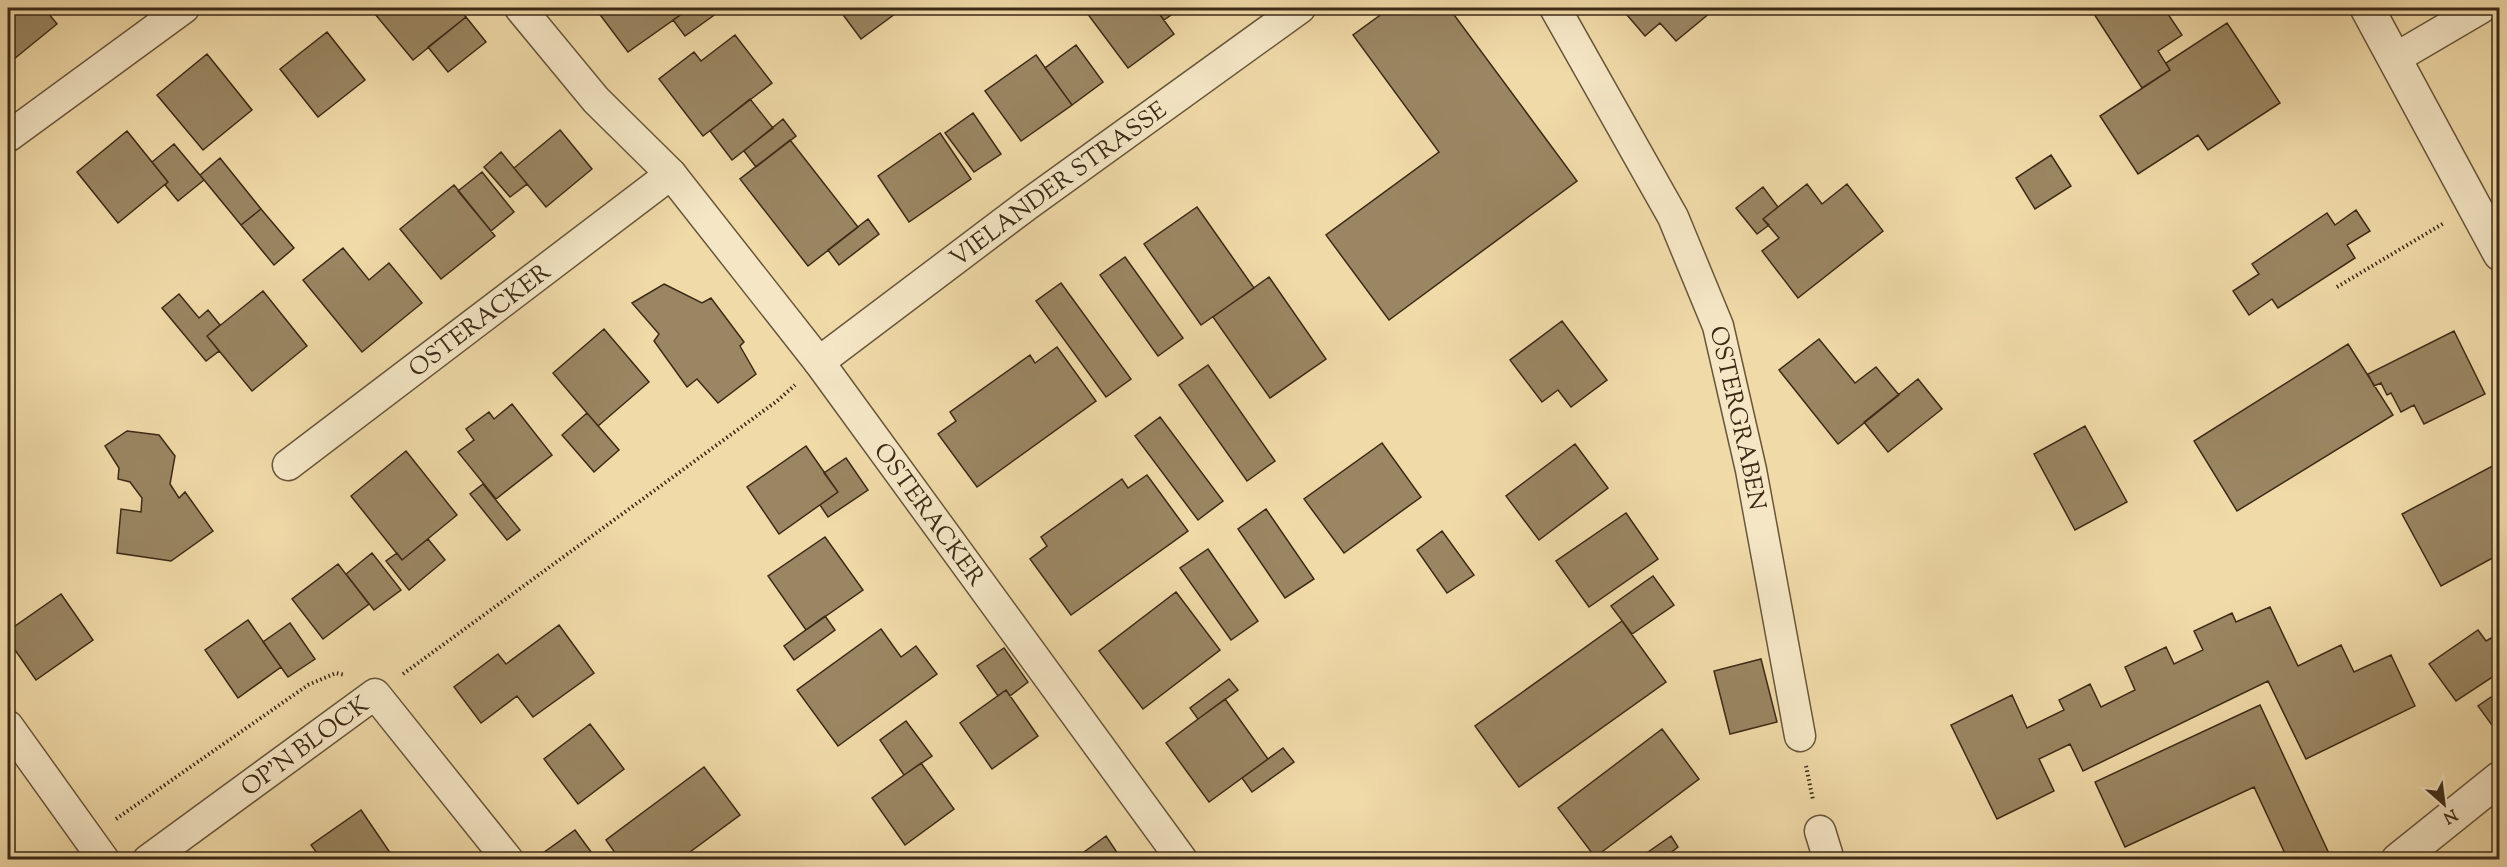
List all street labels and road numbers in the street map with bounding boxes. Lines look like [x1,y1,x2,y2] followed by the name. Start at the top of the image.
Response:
[943,94,1175,276] street label: VIELANDER STRASSE
[402,256,559,386] street label: OSTERACKER
[1700,323,1773,513] street label: OSTERGRABEN
[864,436,992,595] street label: OSTERACKER
[235,689,377,806] street label: OP'N BLOCK

